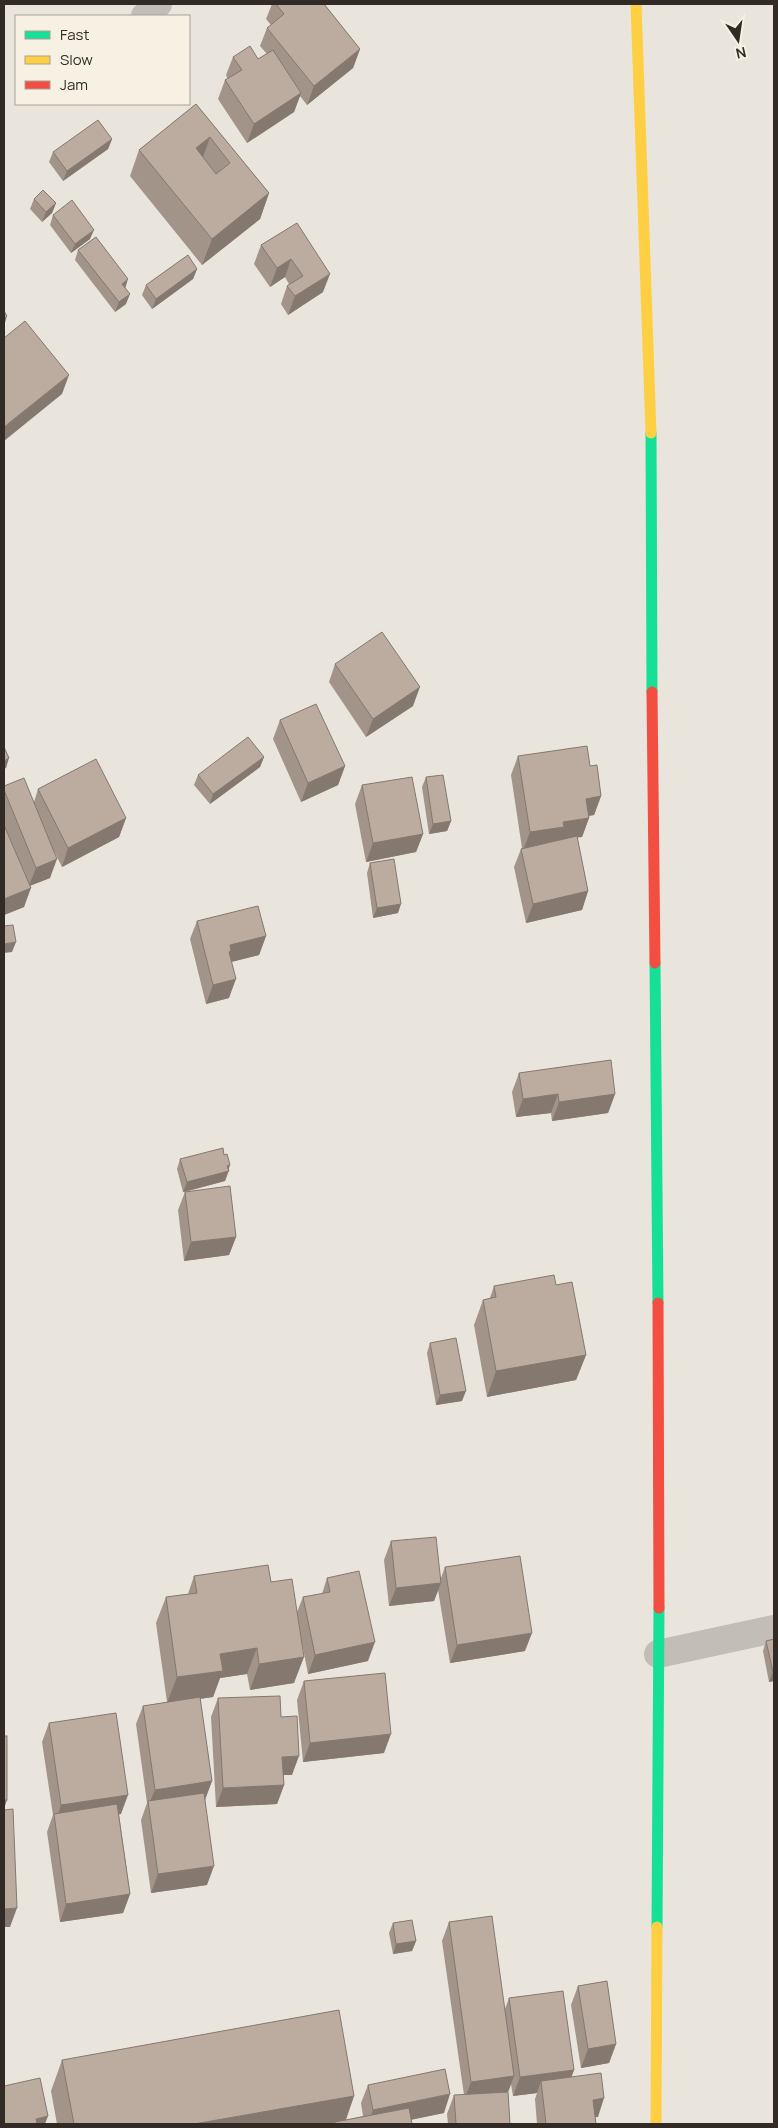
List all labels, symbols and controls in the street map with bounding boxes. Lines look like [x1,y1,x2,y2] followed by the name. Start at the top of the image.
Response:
[15,15,190,105] legend
[713,15,763,65] north arrow
[60,24,89,45] text: Fast
[734,43,748,64] text: N
[60,49,93,70] text: Slow
[60,74,88,95] text: Jam

